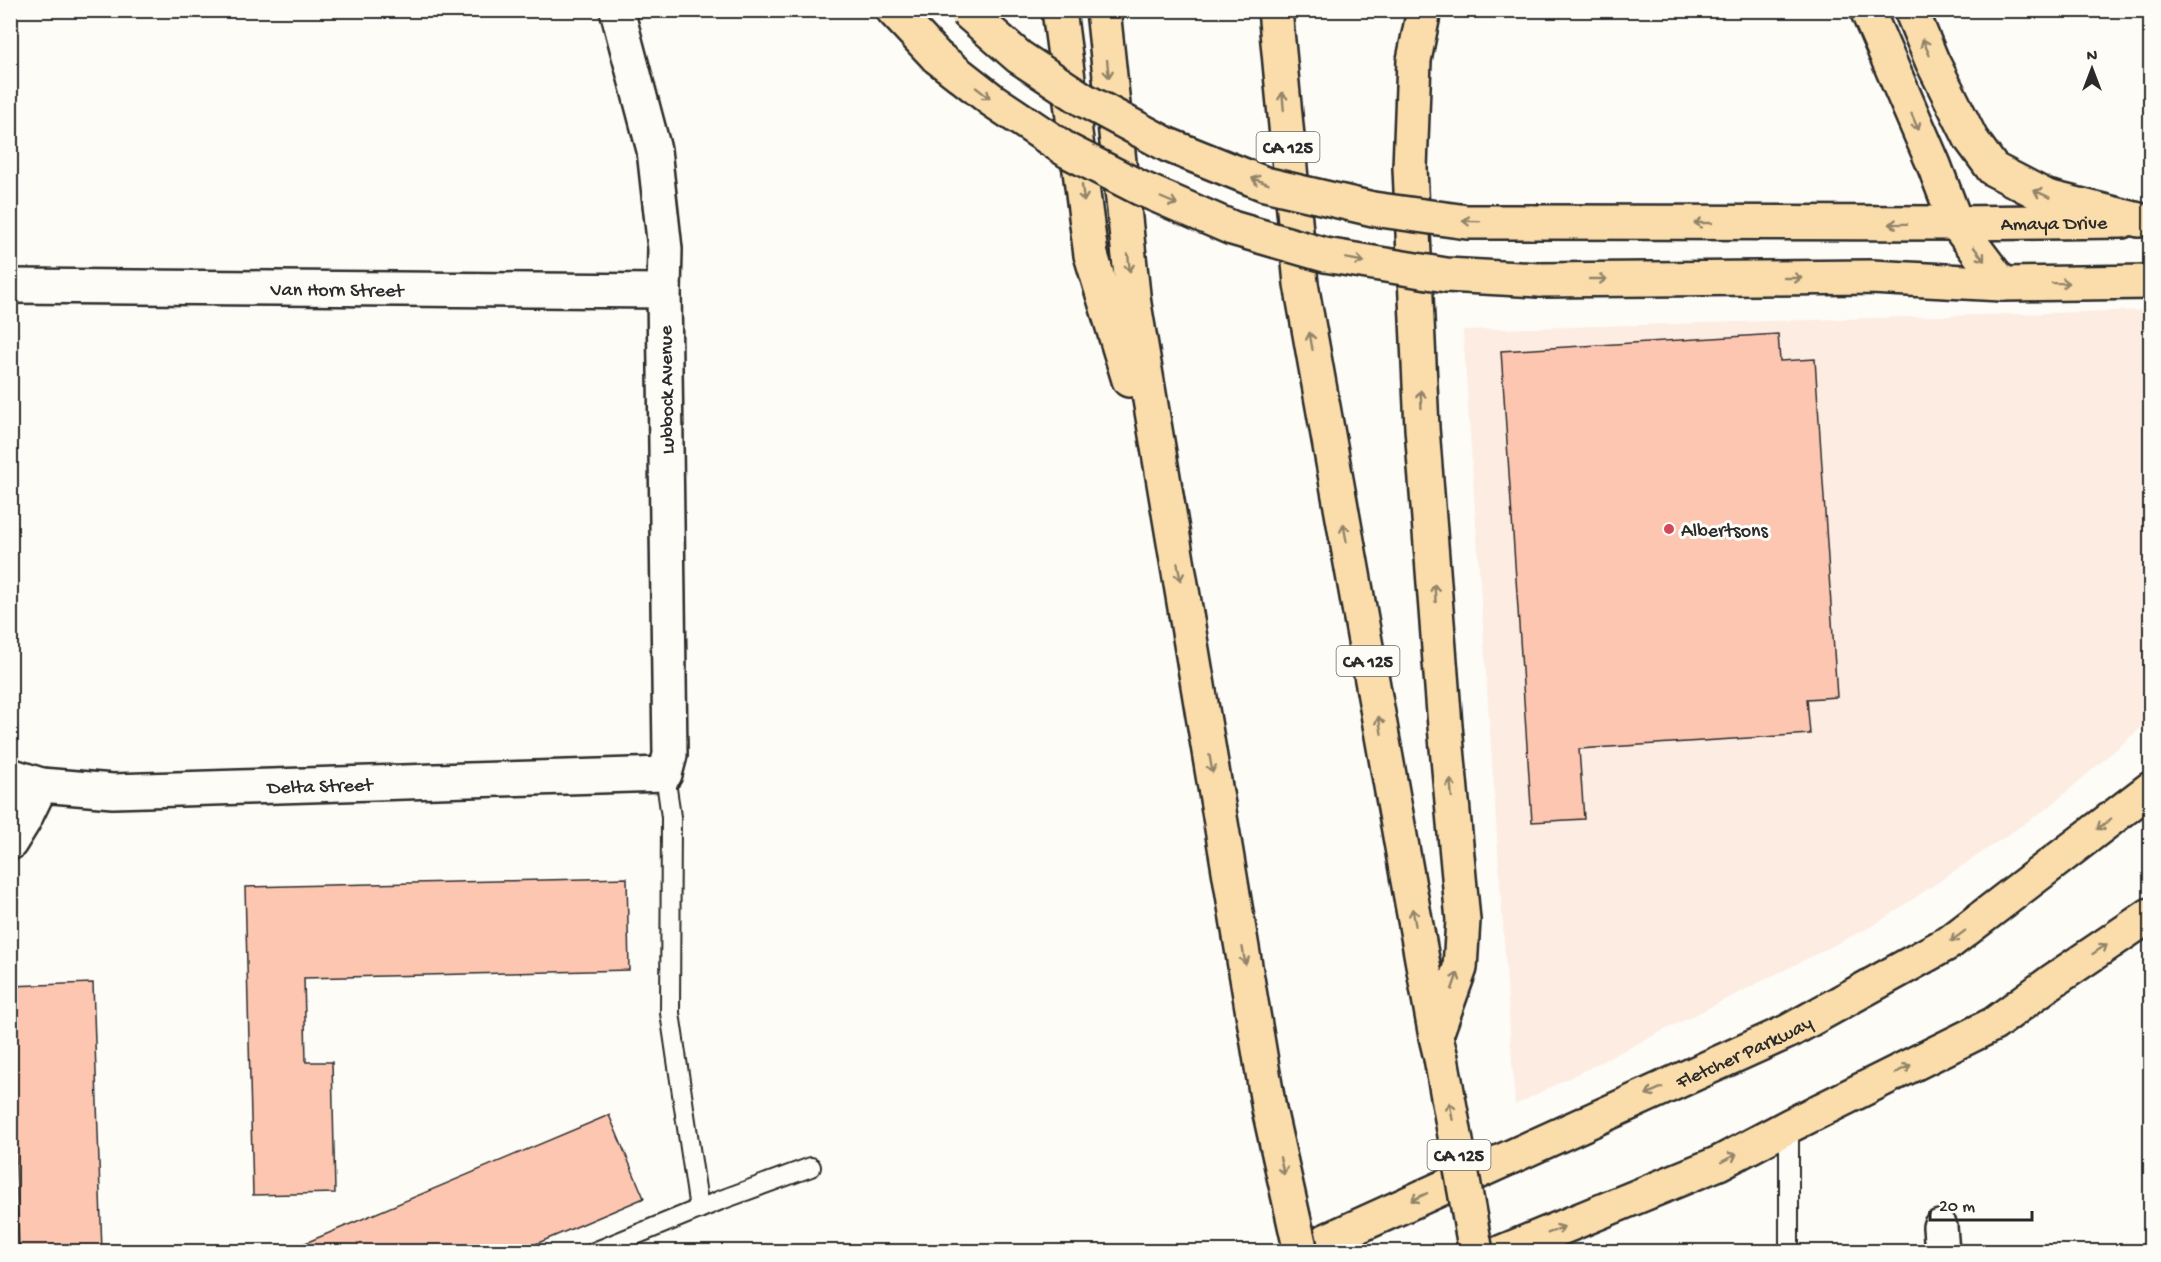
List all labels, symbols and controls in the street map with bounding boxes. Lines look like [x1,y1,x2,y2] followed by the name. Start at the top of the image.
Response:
[1920,38,1931,57] one-way arrow
[2062,39,2122,99] north arrow
[2087,48,2098,67] text: N
[1103,58,1114,78] one-way arrow
[975,87,991,100] one-way arrow
[1277,91,1288,111] one-way arrow
[1910,112,1921,131] one-way arrow
[1256,132,1320,162] road number: CA 125
[1251,175,1270,186] one-way arrow
[1078,183,1089,203] one-way arrow
[2034,187,2052,199] one-way arrow
[1160,196,1178,207] one-way arrow
[2001,213,2108,237] street label: Amaya Drive
[1462,216,1482,227] one-way arrow
[1693,217,1713,229] one-way arrow
[1888,218,1908,230] one-way arrow
[1973,245,1986,261] one-way arrow
[1124,252,1135,272] one-way arrow
[1344,255,1364,266] one-way arrow
[1782,272,1802,284] one-way arrow
[1587,273,1607,285] one-way arrow
[2050,277,2070,289] one-way arrow
[269,280,405,304] street label: Van Horn Street
[656,325,681,455] street label: Lubbock Avenue
[1305,332,1316,352] one-way arrow
[1415,389,1426,409] one-way arrow
[1681,521,1769,544] place label: Albertsons
[1662,522,1676,536] marker: Albertsons
[1340,524,1351,543] one-way arrow
[1174,561,1185,581] one-way arrow
[1429,584,1440,604] one-way arrow
[1336,646,1400,676] road number: CA 125
[1374,716,1385,735] one-way arrow
[1206,753,1217,773] one-way arrow
[265,775,375,801] street label: Delta Street
[1445,778,1456,798] one-way arrow
[2096,818,2112,831] one-way arrow
[1408,908,1419,927] one-way arrow
[1950,929,1966,942] one-way arrow
[2091,943,2107,955] one-way arrow
[1238,946,1249,965] one-way arrow
[1450,972,1461,991] one-way arrow
[1672,1012,1817,1096] street label: Fletcher Parkway
[1893,1063,1911,1074] one-way arrow
[1645,1086,1664,1097] one-way arrow
[1445,1102,1456,1122] one-way arrow
[1428,1140,1490,1170] road number: CA 125
[1720,1152,1737,1164] one-way arrow
[1277,1155,1288,1175] one-way arrow
[1930,1184,2032,1222] scale bar
[1410,1192,1428,1204] one-way arrow
[1939,1197,1975,1218] text: 20 m
[1546,1223,1565,1234] one-way arrow

